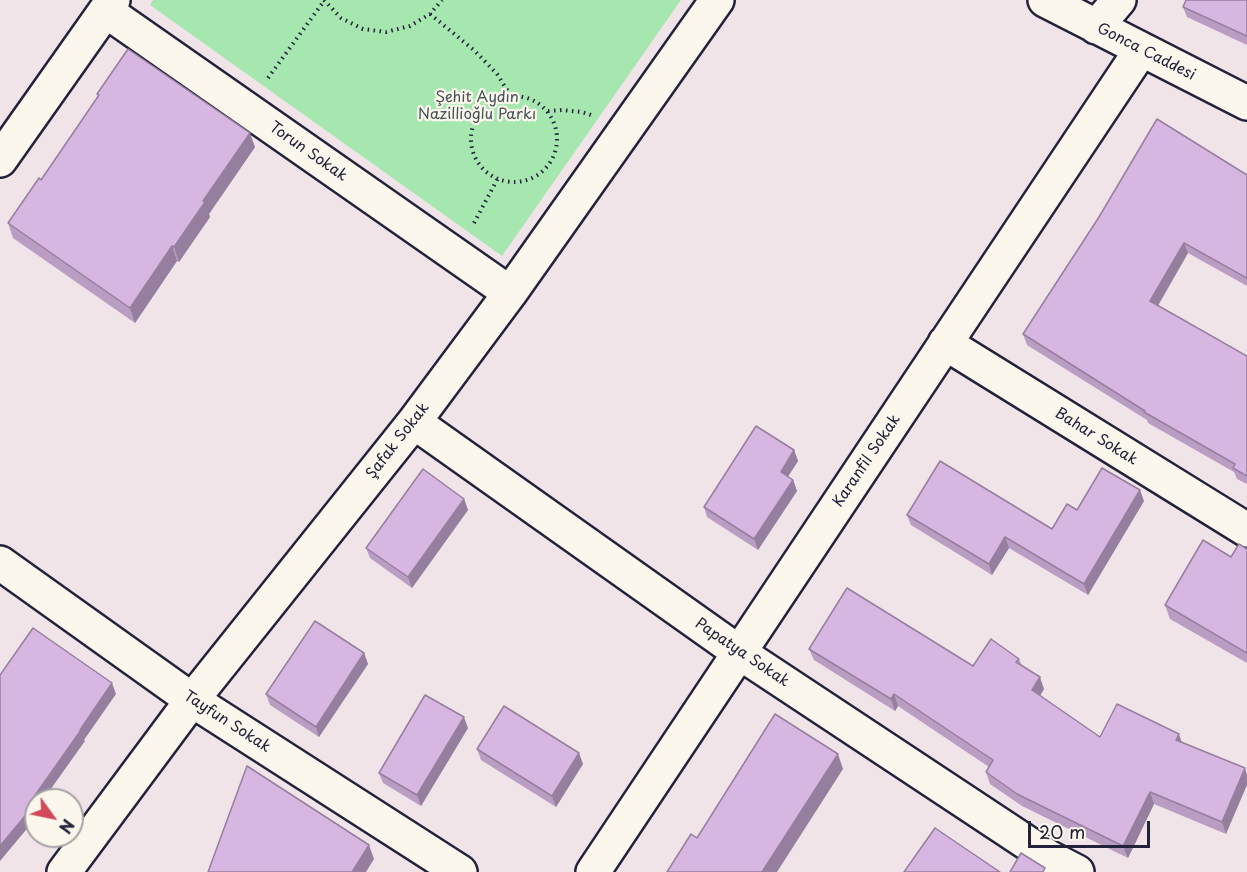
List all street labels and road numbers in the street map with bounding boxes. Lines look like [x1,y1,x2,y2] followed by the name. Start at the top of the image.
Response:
[1094,20,1198,84] street label: Gonca Caddesi
[266,119,350,185] street label: Torun Sokak
[363,399,433,483] street label: Şafak Sokak
[1051,404,1141,470] street label: Bahar Sokak
[829,411,905,511] street label: Karanfil Sokak
[692,615,792,691] street label: Papatya Sokak
[180,687,274,757] street label: Tayfun Sokak

